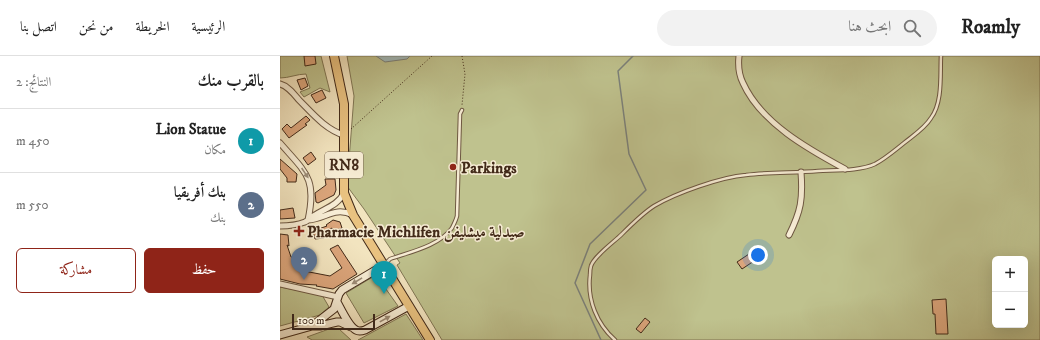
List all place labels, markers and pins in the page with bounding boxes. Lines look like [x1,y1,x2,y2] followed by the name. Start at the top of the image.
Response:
[461,158,517,178] place label: Parkings
[448,162,458,172] marker: Parkings
[307,222,525,243] place label: Pharmacie Michlifen صيدلية ميشليفن
[294,226,304,236] marker: Pharmacie Michlifen صيدلية ميشليفن
[291,247,317,280] pin: 2
[371,261,397,294] pin: 1

